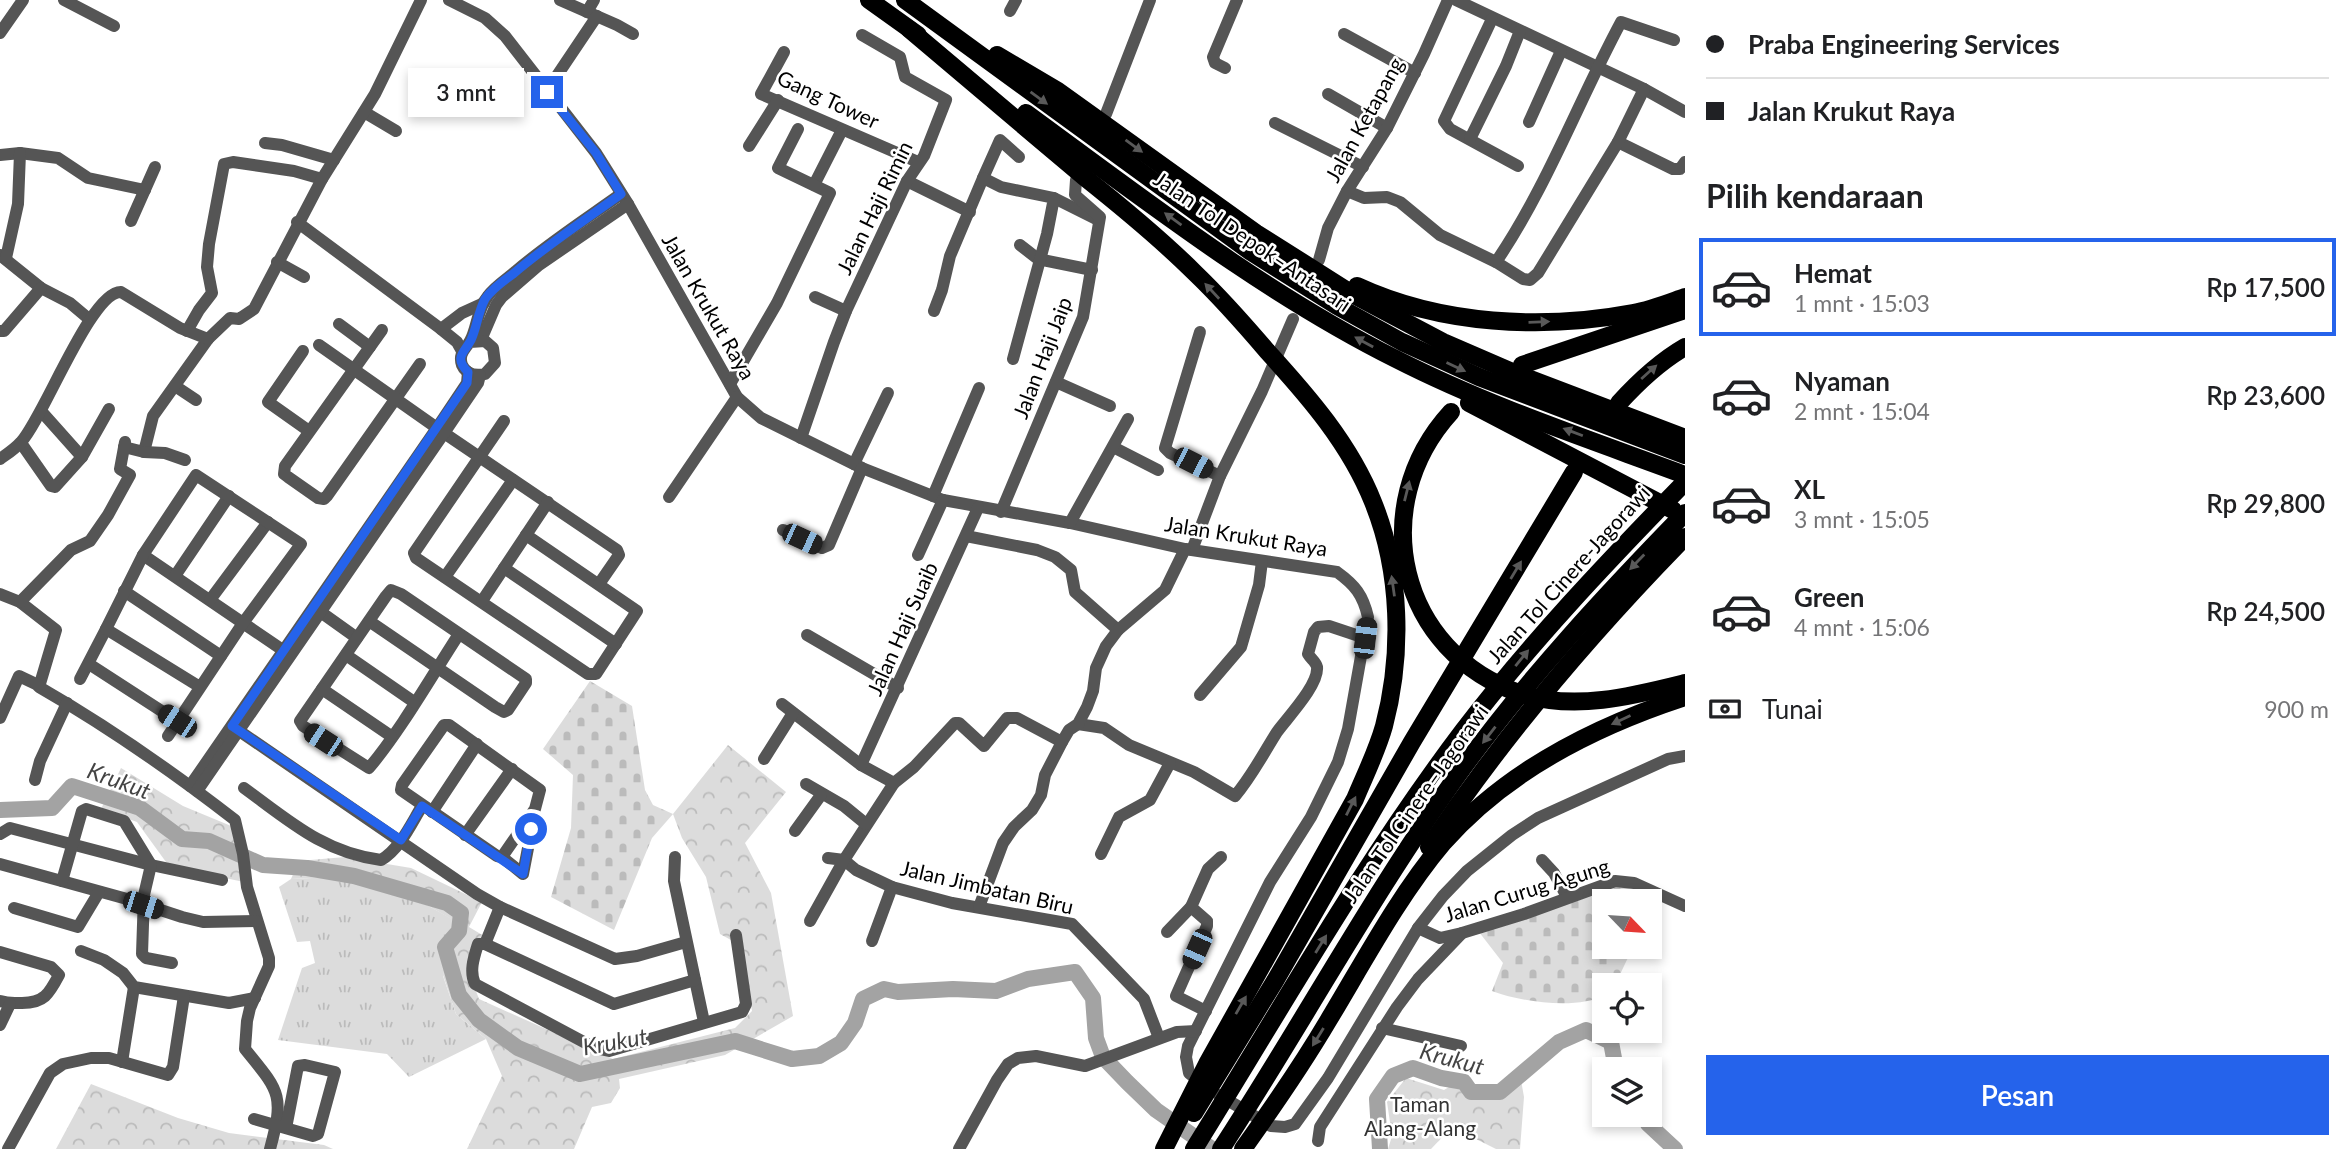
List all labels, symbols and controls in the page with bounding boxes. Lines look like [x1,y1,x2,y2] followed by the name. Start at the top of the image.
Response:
[1748,28,2060,60] text: Praba Engineering Services
[1319,53,1408,186] street label: Jalan Ketapang
[774,64,884,133] street label: Gang Tower
[407,68,522,116] callout: 3 mnt
[531,76,563,108] route end
[436,78,496,106] text: 3 mnt
[1030,91,1048,106] one-way arrow
[1748,95,1955,127] text: Jalan Krukut Raya
[831,137,917,278] street label: Jalan Haji Rimin
[1125,138,1143,152] one-way arrow
[1150,165,1356,316] street label: Jalan Tol Depok–Antasari
[1706,176,1924,215] text: Pilih kendaraan
[1164,212,1182,226] one-way arrow
[657,229,761,384] street label: Jalan Krukut Raya
[1710,256,1773,319] icon: car
[1794,257,1872,289] text: Hemat
[2206,271,2325,303] text: Rp 17,500
[1205,283,1221,300] one-way arrow
[1794,289,1930,317] text: 1 mnt · 15:03
[1007,293,1076,422] street label: Jalan Haji Jaip
[1529,316,1551,328] one-way arrow
[1354,336,1374,348] one-way arrow
[1446,361,1466,373] one-way arrow
[1640,364,1658,380] one-way arrow
[1710,364,1773,427] icon: car
[1794,365,1890,397] text: Nyaman
[2206,379,2325,411] text: Rp 23,600
[1794,397,1930,425] text: 2 mnt · 15:04
[1562,427,1583,438] one-way arrow
[1170,444,1217,482] car
[1710,472,1773,535] icon: car
[1794,473,1825,505] text: XL
[1402,480,1413,502] one-way arrow
[1481,480,1654,668] street label: Jalan Tol Cinere-Jagorawi
[2206,487,2325,519] text: Rp 29,800
[1794,505,1930,533] text: 3 mnt · 15:05
[1163,510,1329,561] street label: Jalan Krukut Raya
[779,521,826,557] car
[1629,554,1646,571] one-way arrow
[861,558,942,699] street label: Jalan Haji Suaib
[1510,561,1523,580] one-way arrow
[1387,575,1398,597] one-way arrow
[1710,580,1773,643] icon: car
[1794,581,1864,613] text: Green
[2206,595,2325,627] text: Rp 24,500
[1794,613,1930,641] text: 4 mnt · 15:06
[1353,616,1378,660] car
[1514,650,1529,667] one-way arrow
[1706,690,1744,728] icon: cash
[1762,693,1823,725] text: Tunai
[2264,695,2329,723] text: 900 m
[1337,699,1493,907] street label: Jalan Tol Cinere–Jagorawi
[154,701,201,741] car
[1611,715,1631,726] one-way arrow
[300,720,347,760] car
[1482,725,1497,743] one-way arrow
[84,756,155,804] water label: Krukut
[1345,795,1357,815] one-way arrow
[515,813,547,845] route start
[1441,853,1612,927] street label: Jalan Curug Agung
[898,854,1076,919] street label: Jalan Jimbatan Biru
[120,889,167,921] car
[1592,889,1662,959] north arrow
[1592,889,1662,1127] map controls
[1179,926,1216,972] car
[1315,935,1328,954] one-way arrow
[1592,973,1662,1043] button: locate
[1235,995,1247,1014] one-way arrow
[580,1022,649,1060] water label: Krukut
[1312,1027,1325,1046] one-way arrow
[1417,1036,1487,1080] water label: Krukut
[1706,1055,2329,1135] button: Pesan
[1592,1057,1662,1127] button: layers
[1364,1091,1476,1140] park label: Taman Alang-Alang

